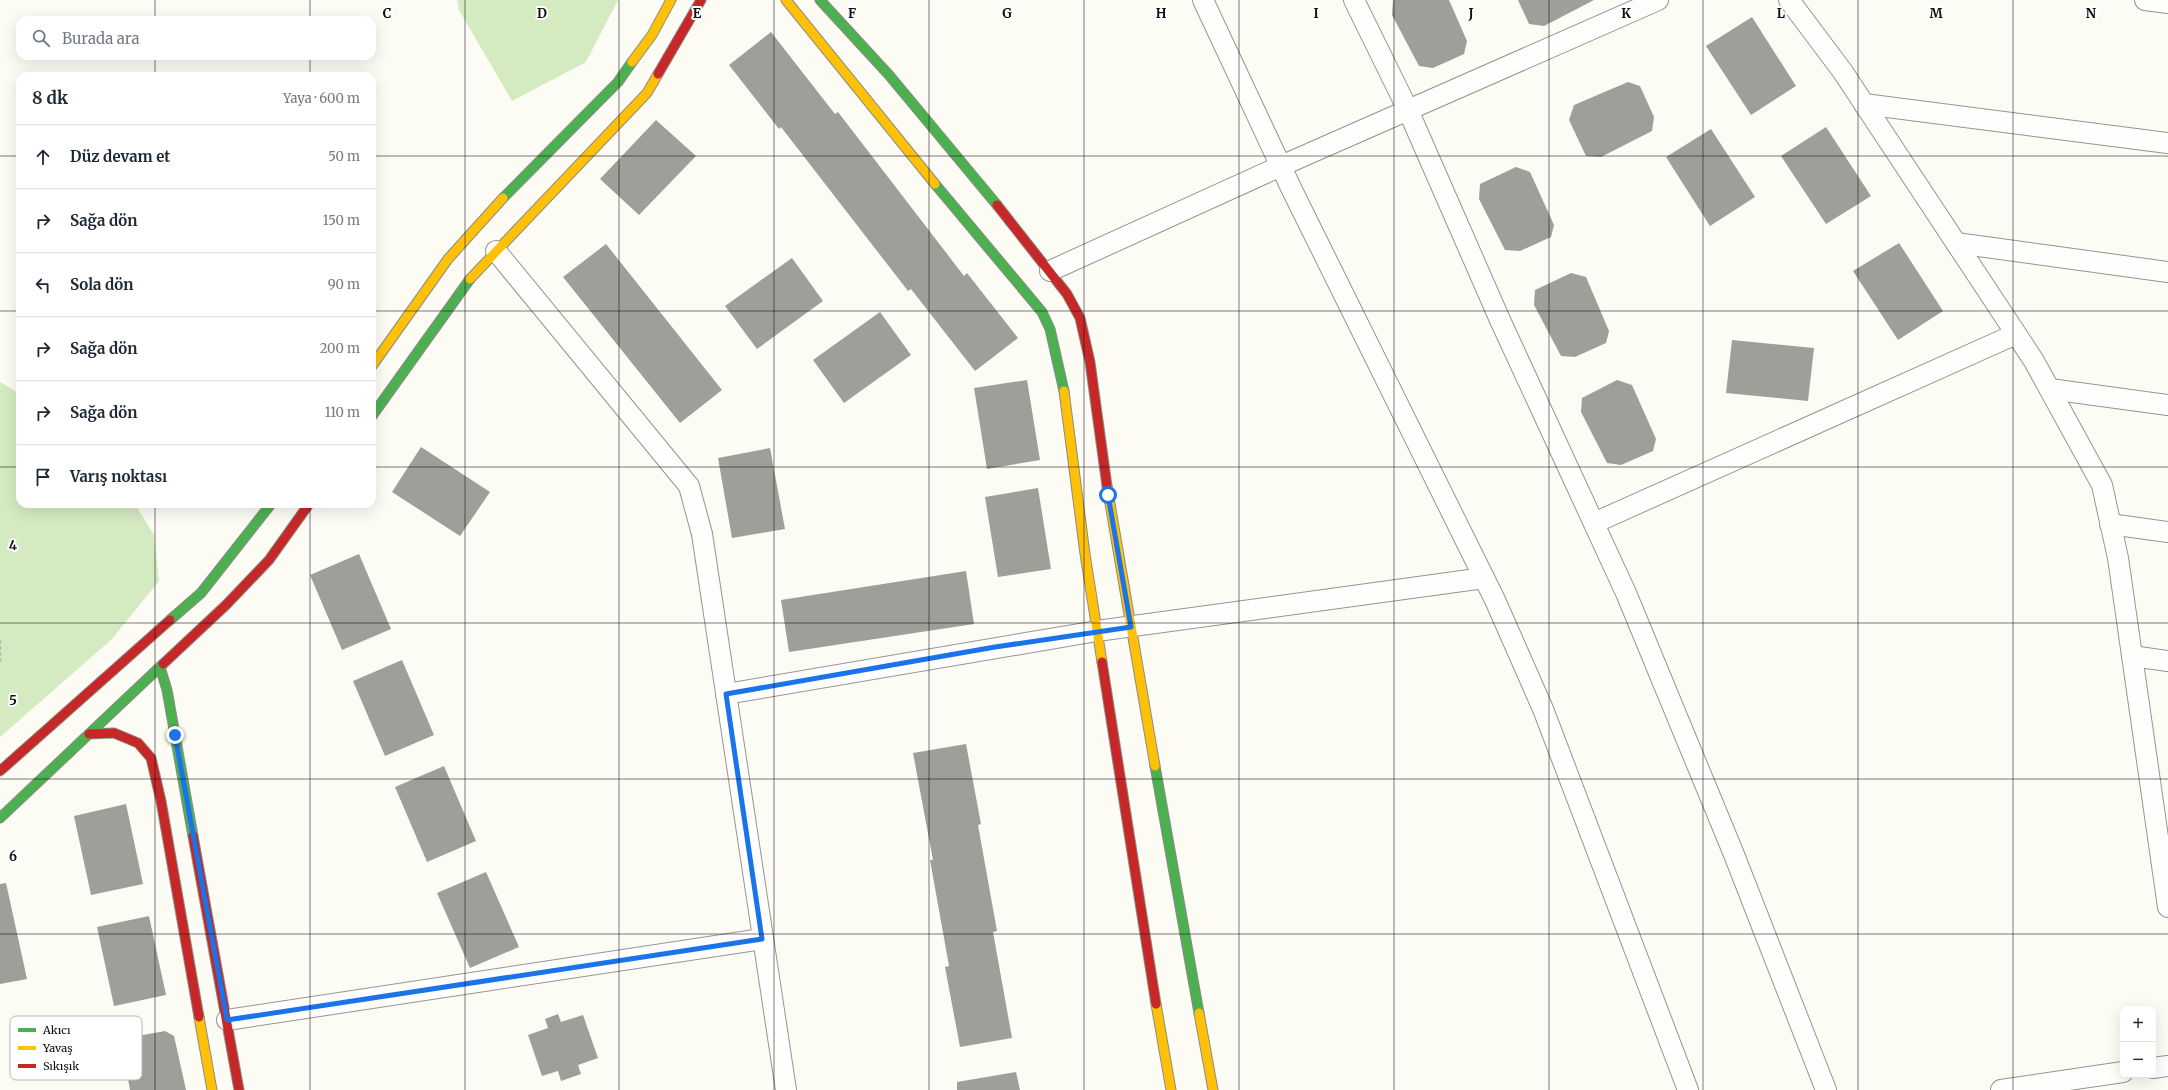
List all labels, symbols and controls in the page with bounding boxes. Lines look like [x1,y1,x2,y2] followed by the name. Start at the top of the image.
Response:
[383,5,392,22] text: C
[537,5,547,22] text: D
[693,5,702,22] text: E
[848,5,856,22] text: F
[1002,5,1012,22] text: G
[1156,5,1167,22] text: H
[1313,5,1319,22] text: I
[1467,5,1474,22] text: J
[1621,5,1631,22] text: K
[1777,5,1786,22] text: L
[1929,5,1943,22] text: M
[2086,5,2097,22] text: N
[16,16,376,60] search box
[30,27,52,49] icon: search
[62,29,140,48] text: Burada ara
[32,87,68,109] text: 8 dk
[283,90,360,107] text: Yaya · 600 m
[32,146,54,168] icon: ahead
[70,147,170,166] text: Düz devam et
[328,148,360,165] text: 50 m
[32,210,54,232] icon: right
[70,211,137,230] text: Sağa dön
[323,212,360,229] text: 150 m
[32,274,54,296] icon: left
[70,275,133,294] text: Sola dön
[328,276,360,293] text: 90 m
[32,338,54,360] icon: right
[70,339,137,358] text: Sağa dön
[320,340,360,357] text: 200 m
[32,402,54,424] icon: right
[70,403,137,422] text: Sağa dön
[325,404,360,421] text: 110 m
[32,466,54,488] icon: arrive
[70,467,167,486] text: Varış noktası
[1099,486,1117,504] route start
[9,537,18,554] text: 4
[9,692,17,709] text: 5
[166,726,184,744] route end
[9,848,17,865] text: 6
[2120,1006,2156,1078] map controls
[2120,1006,2156,1042] button: +
[10,1016,142,1080] legend
[42,1023,71,1037] text: Akıcı
[42,1041,73,1055] text: Yavaş
[2120,1042,2156,1078] button: −
[43,1059,79,1073] text: Sıkışık

